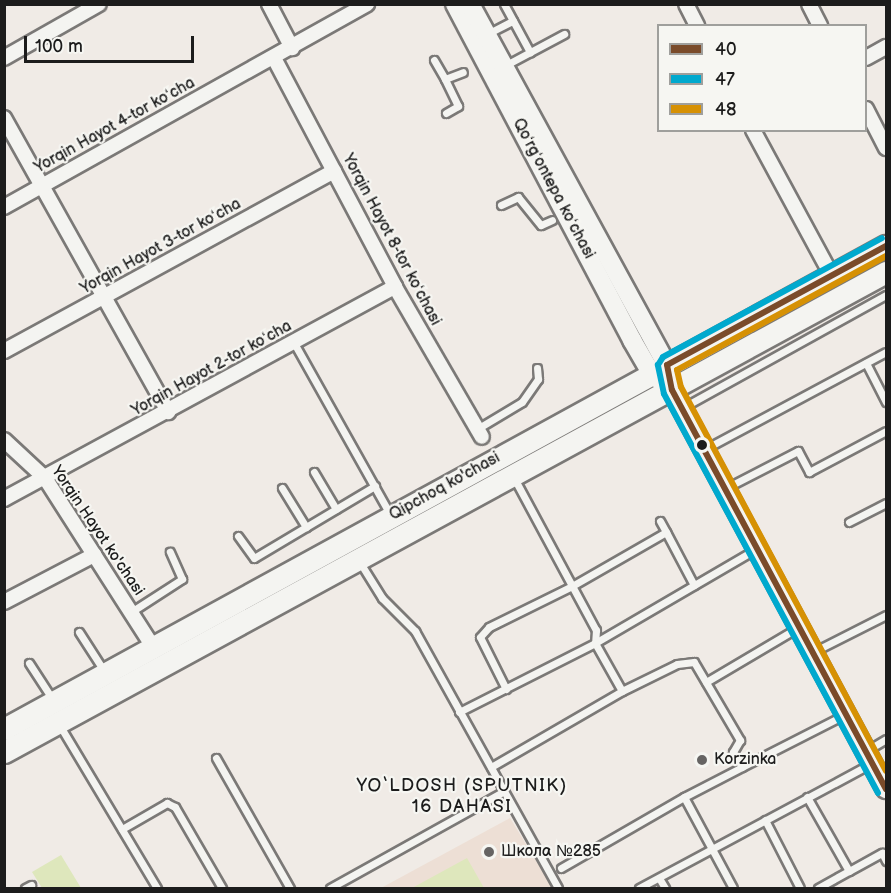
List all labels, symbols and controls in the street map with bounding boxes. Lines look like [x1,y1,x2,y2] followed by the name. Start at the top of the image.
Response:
[27,24,196,62] scale bar
[657,24,867,132] legend
[35,36,83,57] text: 100 m
[715,39,737,60] text: 40
[715,69,735,90] text: 47
[31,74,199,178] street label: Yorqin Hayot 4-tor koʻcha
[715,99,736,120] text: 48
[508,115,598,263] street label: Qoʻrgʻontepa koʻchasi
[338,151,444,329] street label: Yorqin Hayot 8-tor koʻchasi
[77,195,245,299] street label: Yorqin Hayot 3-tor koʻcha
[129,317,295,421] street label: Yorqin Hayot 2-tor koʻcha
[696,439,708,451] unlabelled marker
[386,449,504,525] street label: Qipchoq ko'chasi
[46,462,148,600] street label: Yorqin Hayot ko'chasi
[714,750,776,770] place label: Korzinka
[695,753,709,767] marker: Korzinka
[356,776,568,818] district label: YO‘LDOSH (SPUTNIK) 16 DAHASI
[501,842,601,862] place label: Школа №285
[482,845,496,859] marker: Школа №285

